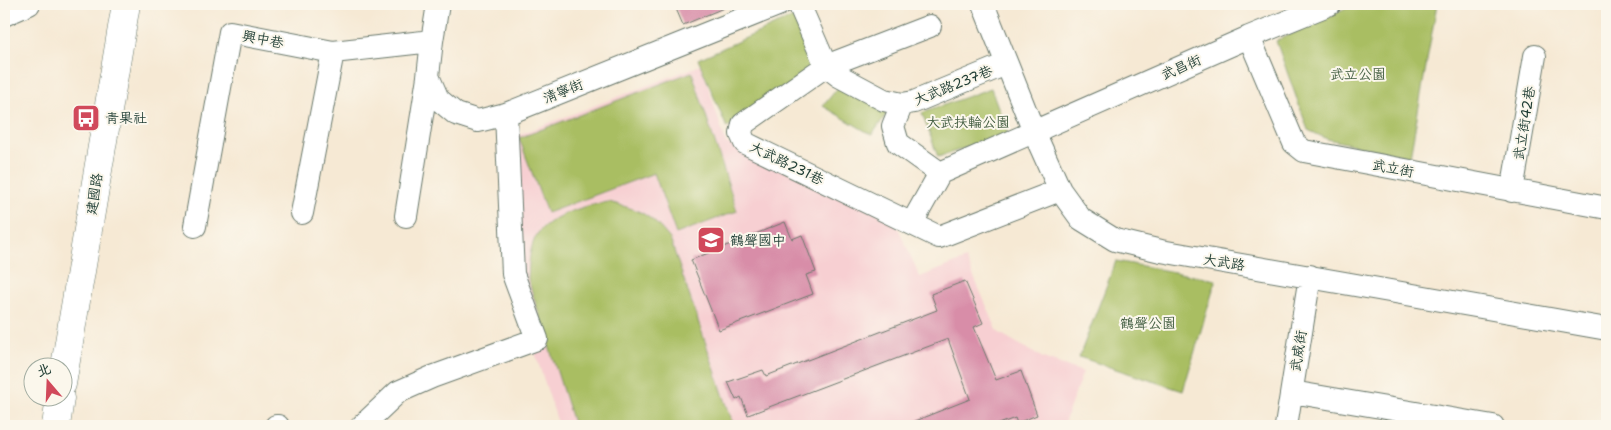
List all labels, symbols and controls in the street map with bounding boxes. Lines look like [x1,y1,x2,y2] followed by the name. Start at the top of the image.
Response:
[241,26,286,52] street label: 興中巷
[1158,50,1204,84] street label: 武昌街
[911,61,996,109] street label: 大武路237巷
[1330,65,1386,83] park label: 武立公園
[540,75,586,107] street label: 清寧街
[1509,84,1539,161] street label: 武立街42巷
[71,103,101,133] bus stop icon: 青果社
[105,109,147,127] place label: 青果社
[926,113,1010,131] park label: 大武扶輪公園
[747,137,828,189] street label: 大武路231巷
[1371,155,1415,181] street label: 武立街
[82,172,106,216] street label: 建國路
[696,225,726,255] school or university icon: 鶴聲國中
[730,231,786,249] place label: 鶴聲國中
[1202,250,1246,274] street label: 大武路
[1120,314,1176,332] park label: 鶴聲公園
[1286,329,1310,373] street label: 武威街
[22,358,72,408] north arrow
[34,359,53,380] text: 北

